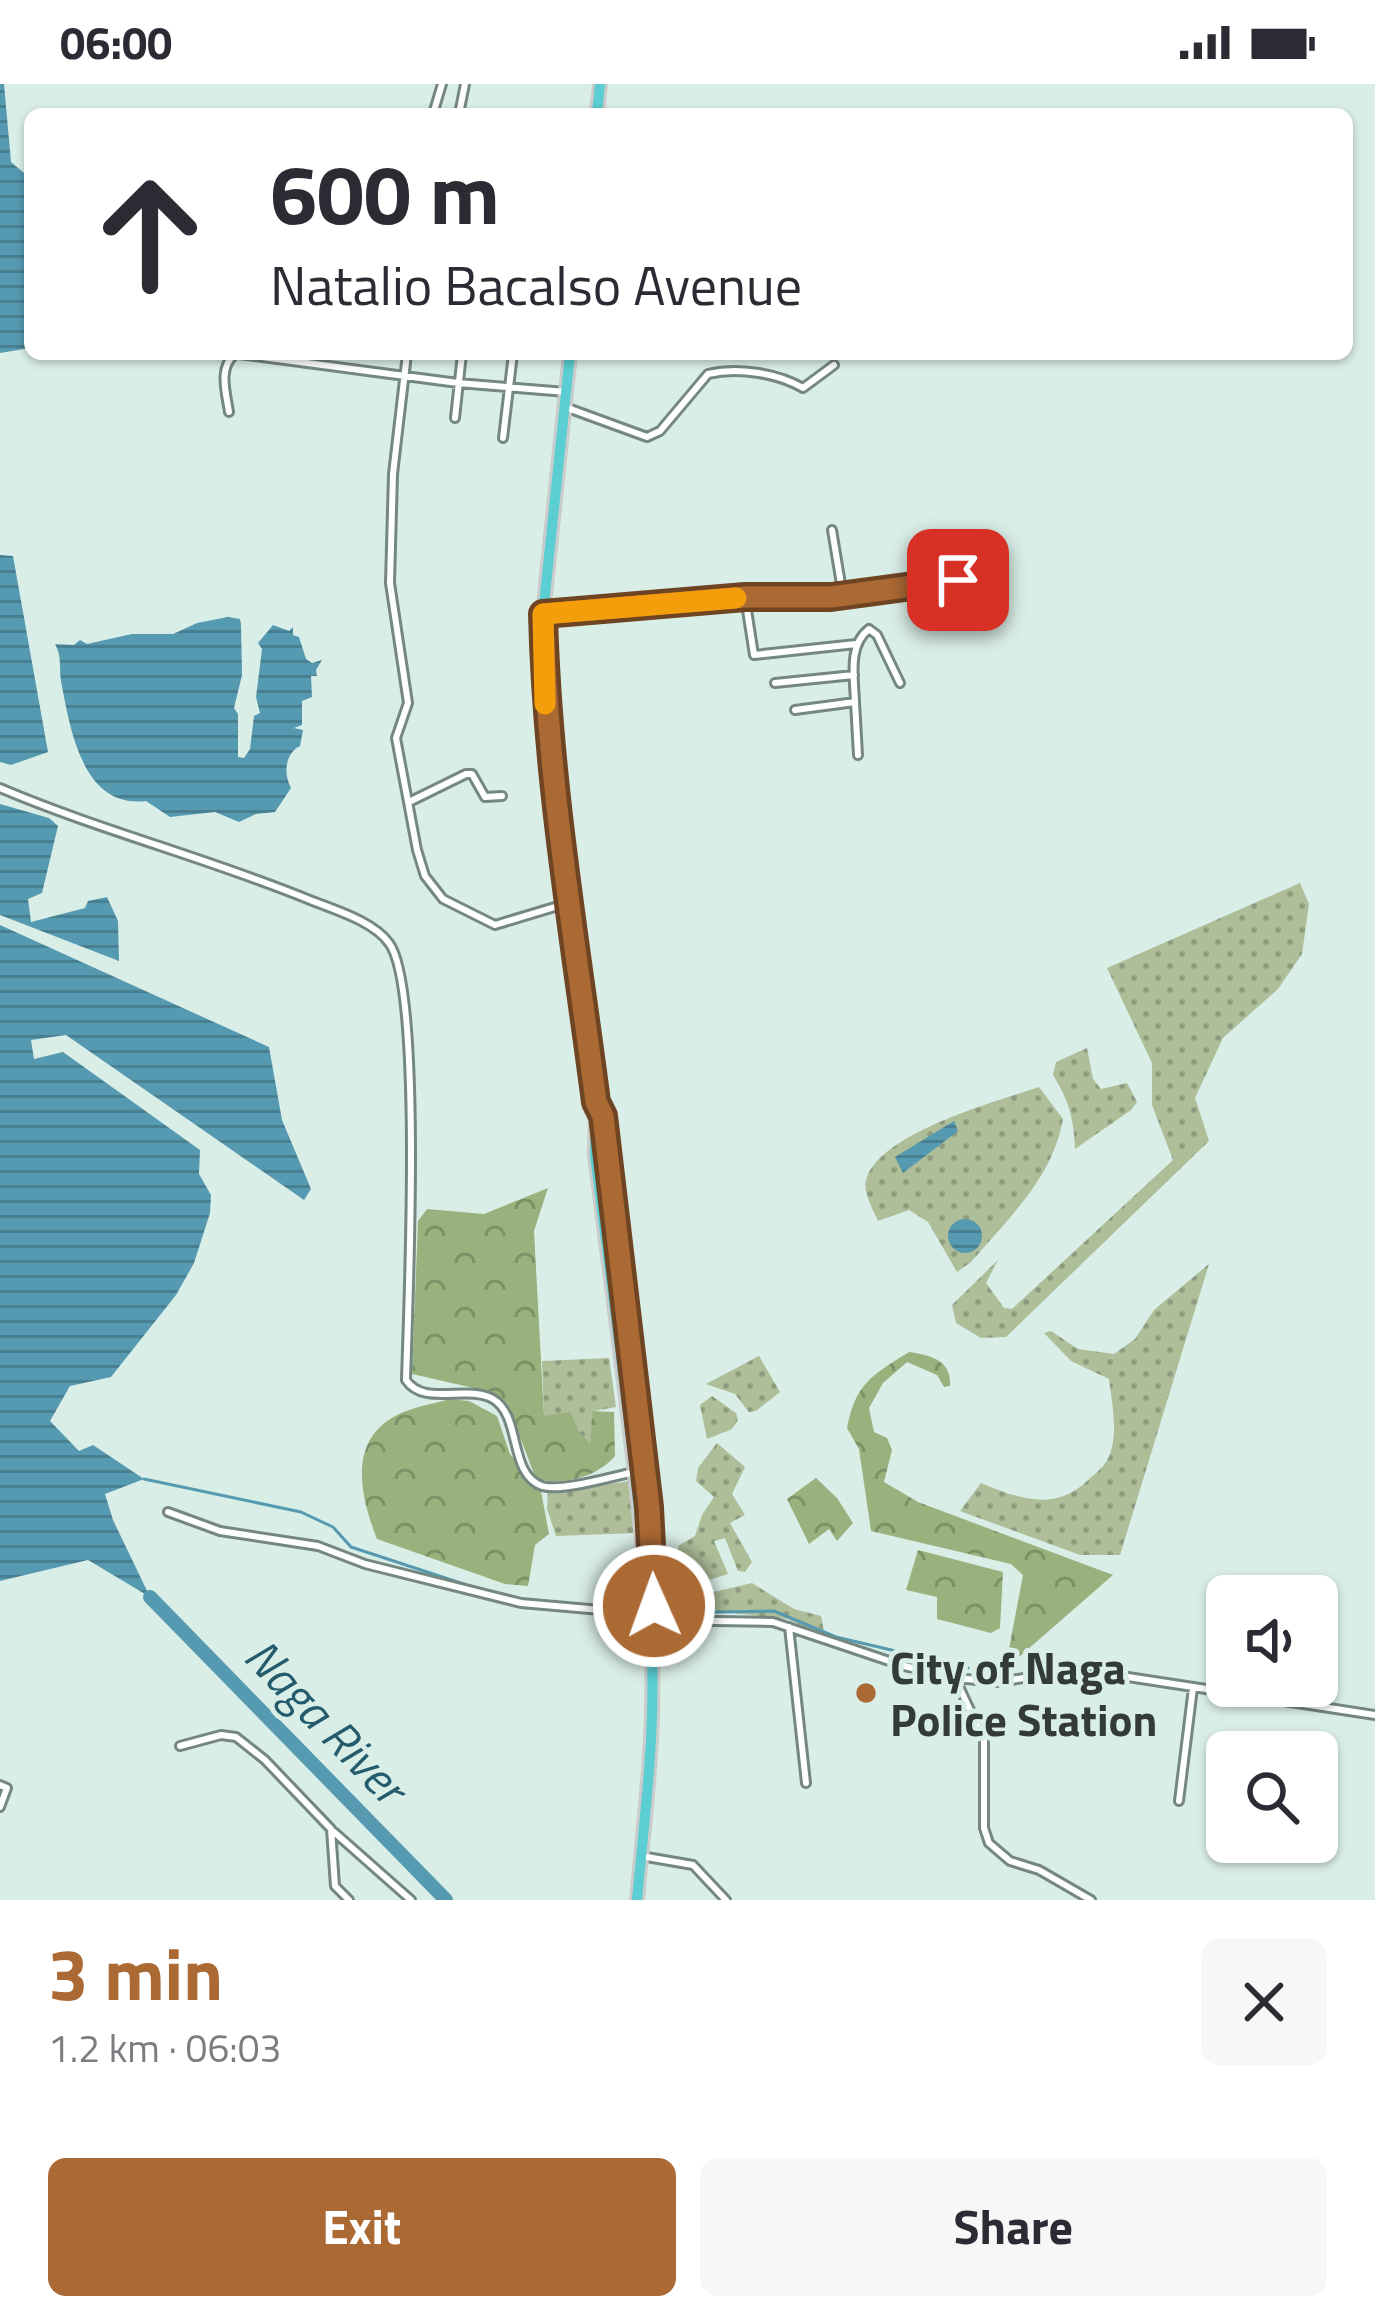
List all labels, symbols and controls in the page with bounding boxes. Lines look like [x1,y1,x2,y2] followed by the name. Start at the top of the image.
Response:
[60,8,172,76] text: 06:00
[270,129,500,257] text: 600 m
[72,156,228,312] icon: ahead
[270,244,802,326] text: Natalio Bacalso Avenue
[907,529,1009,631] pin
[925,547,991,613] icon: arrive
[591,1543,717,1669] position arrow
[1206,1575,1338,1863] map controls
[1206,1575,1338,1707] button: sound
[228,1621,428,1825] water label: Naga River
[890,1633,1157,1753] place label: City of Naga Police Station
[853,1680,879,1706] marker: City of Naga Police Station
[1206,1731,1338,1863] button: search
[48,1918,223,2028] text: 3 min
[1201,1939,1327,2065] button: close
[48,2018,281,2077] text: 1.2 km · 06:03
[48,2158,676,2296] button: Exit
[700,2158,1327,2296] button: Share

